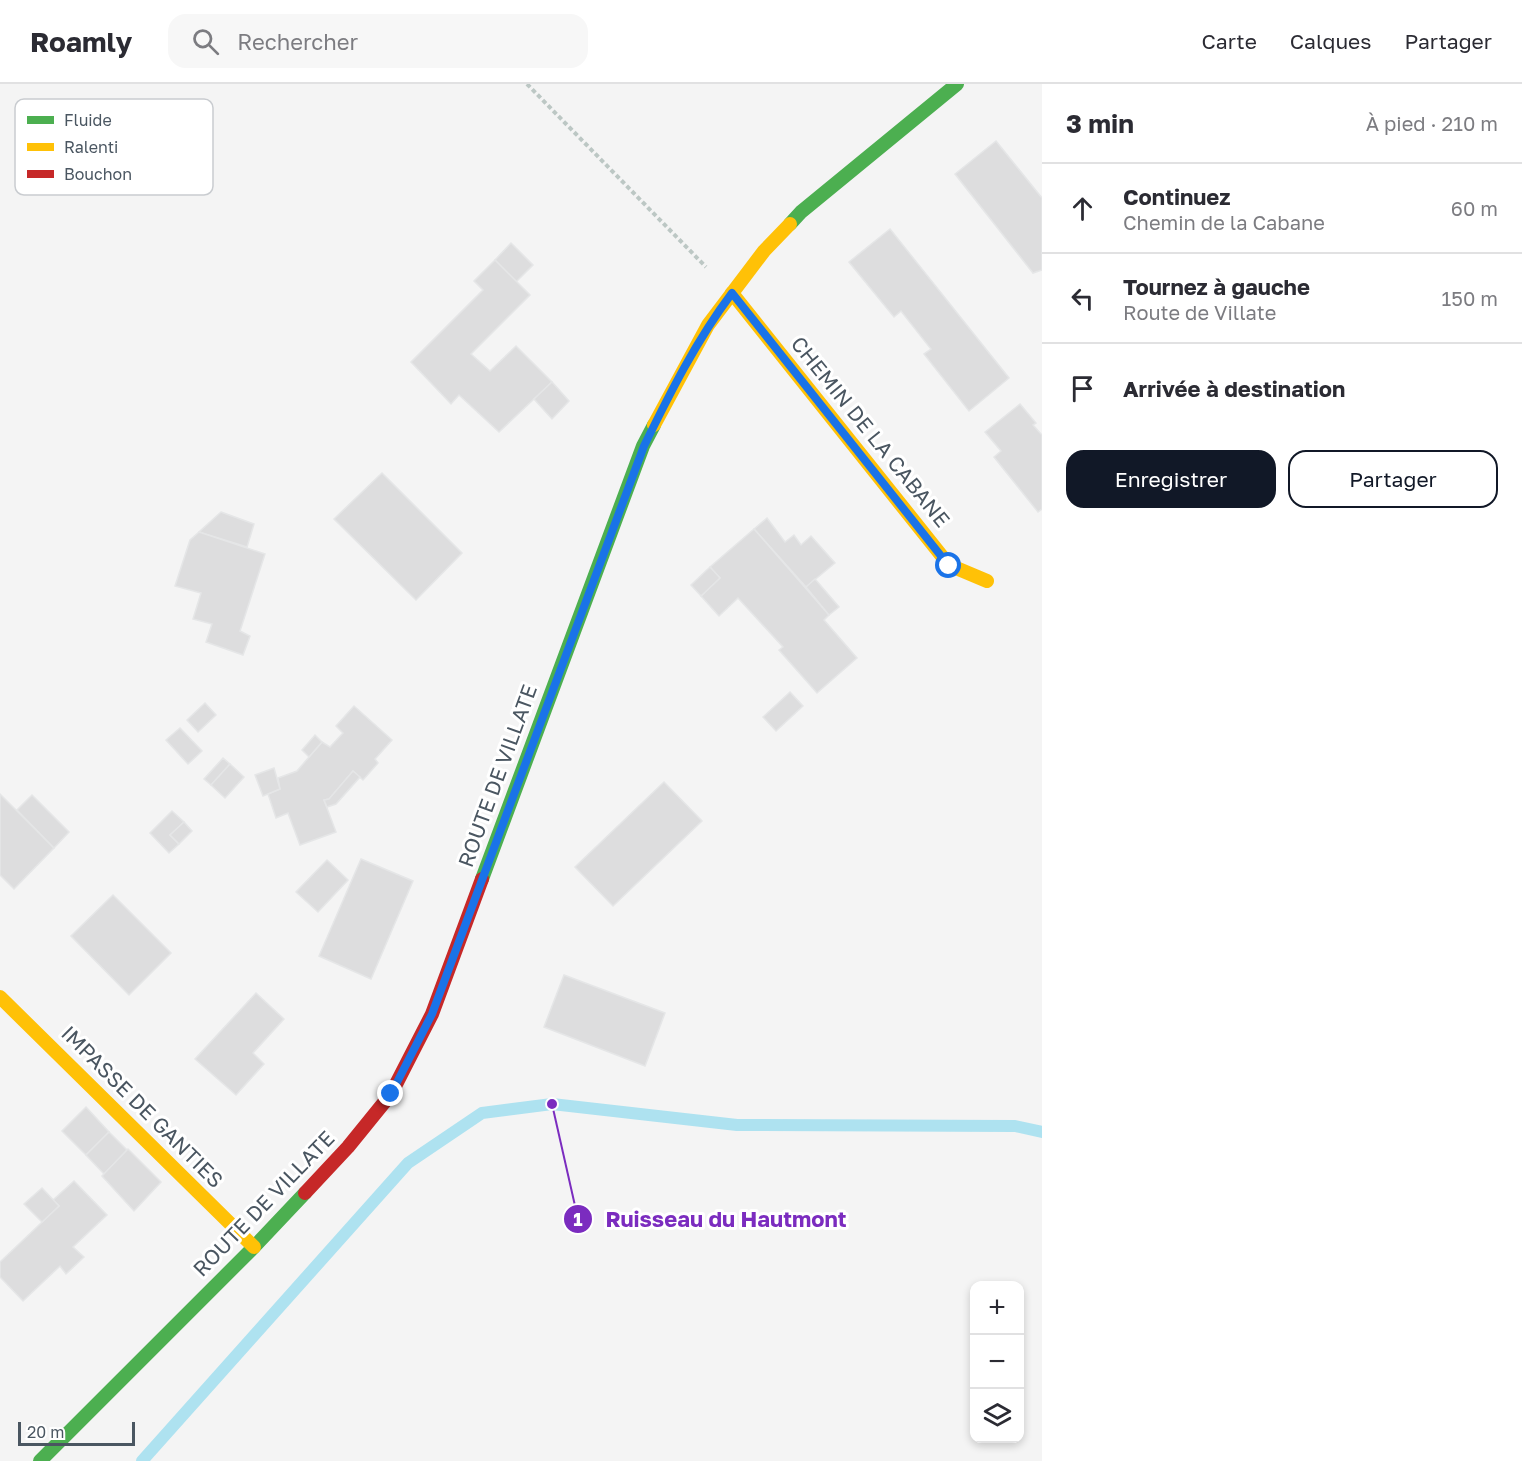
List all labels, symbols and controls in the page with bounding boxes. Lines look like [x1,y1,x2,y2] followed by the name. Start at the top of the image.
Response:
[168,14,588,68] search box
[30,25,132,58] text: Roamly
[189,25,222,58] icon: search
[237,28,358,55] text: Rechercher
[1201,28,1257,54] text: Carte
[1290,28,1371,54] text: Calques
[1404,28,1492,54] text: Partager
[15,99,213,195] legend
[1066,108,1134,139] text: 3 min
[64,110,112,130] text: Fluide
[1366,111,1498,135] text: À pied · 210 m
[64,137,118,157] text: Ralenti
[64,164,132,184] text: Bouchon
[1123,183,1230,210] text: Continuez
[1066,192,1099,225] icon: ahead
[1451,196,1498,220] text: 60 m
[1123,210,1325,234] text: Chemin de la Cabane
[1123,273,1310,300] text: Tournez à gauche
[1066,282,1099,315] icon: left
[1442,286,1498,310] text: 150 m
[1123,300,1276,324] text: Route de Villate
[786,331,956,532] street label: CHEMIN DE LA CABANE
[1066,372,1099,405] icon: arrive
[1123,375,1345,402] text: Arrivée à destination
[1066,450,1276,508] button: Enregistrer
[1288,450,1498,508] button: Partager
[935,552,961,578] route start
[452,681,542,871] street label: ROUTE DE VILLATE
[56,1020,229,1193] street label: IMPASSE DE GANTIES
[377,1080,403,1106] route end
[187,1125,339,1282] street label: ROUTE DE VILLATE
[563,1199,859,1239] callout: Ruisseau du Hautmont
[605,1205,847,1232] text: Ruisseau du Hautmont
[573,1208,583,1230] text: 1
[970,1281,1024,1443] map controls
[970,1281,1024,1335] button: +
[970,1335,1024,1389] button: −
[970,1389,1024,1443] button: layers
[18,1419,135,1446] scale bar
[27,1422,64,1442] text: 20 m

